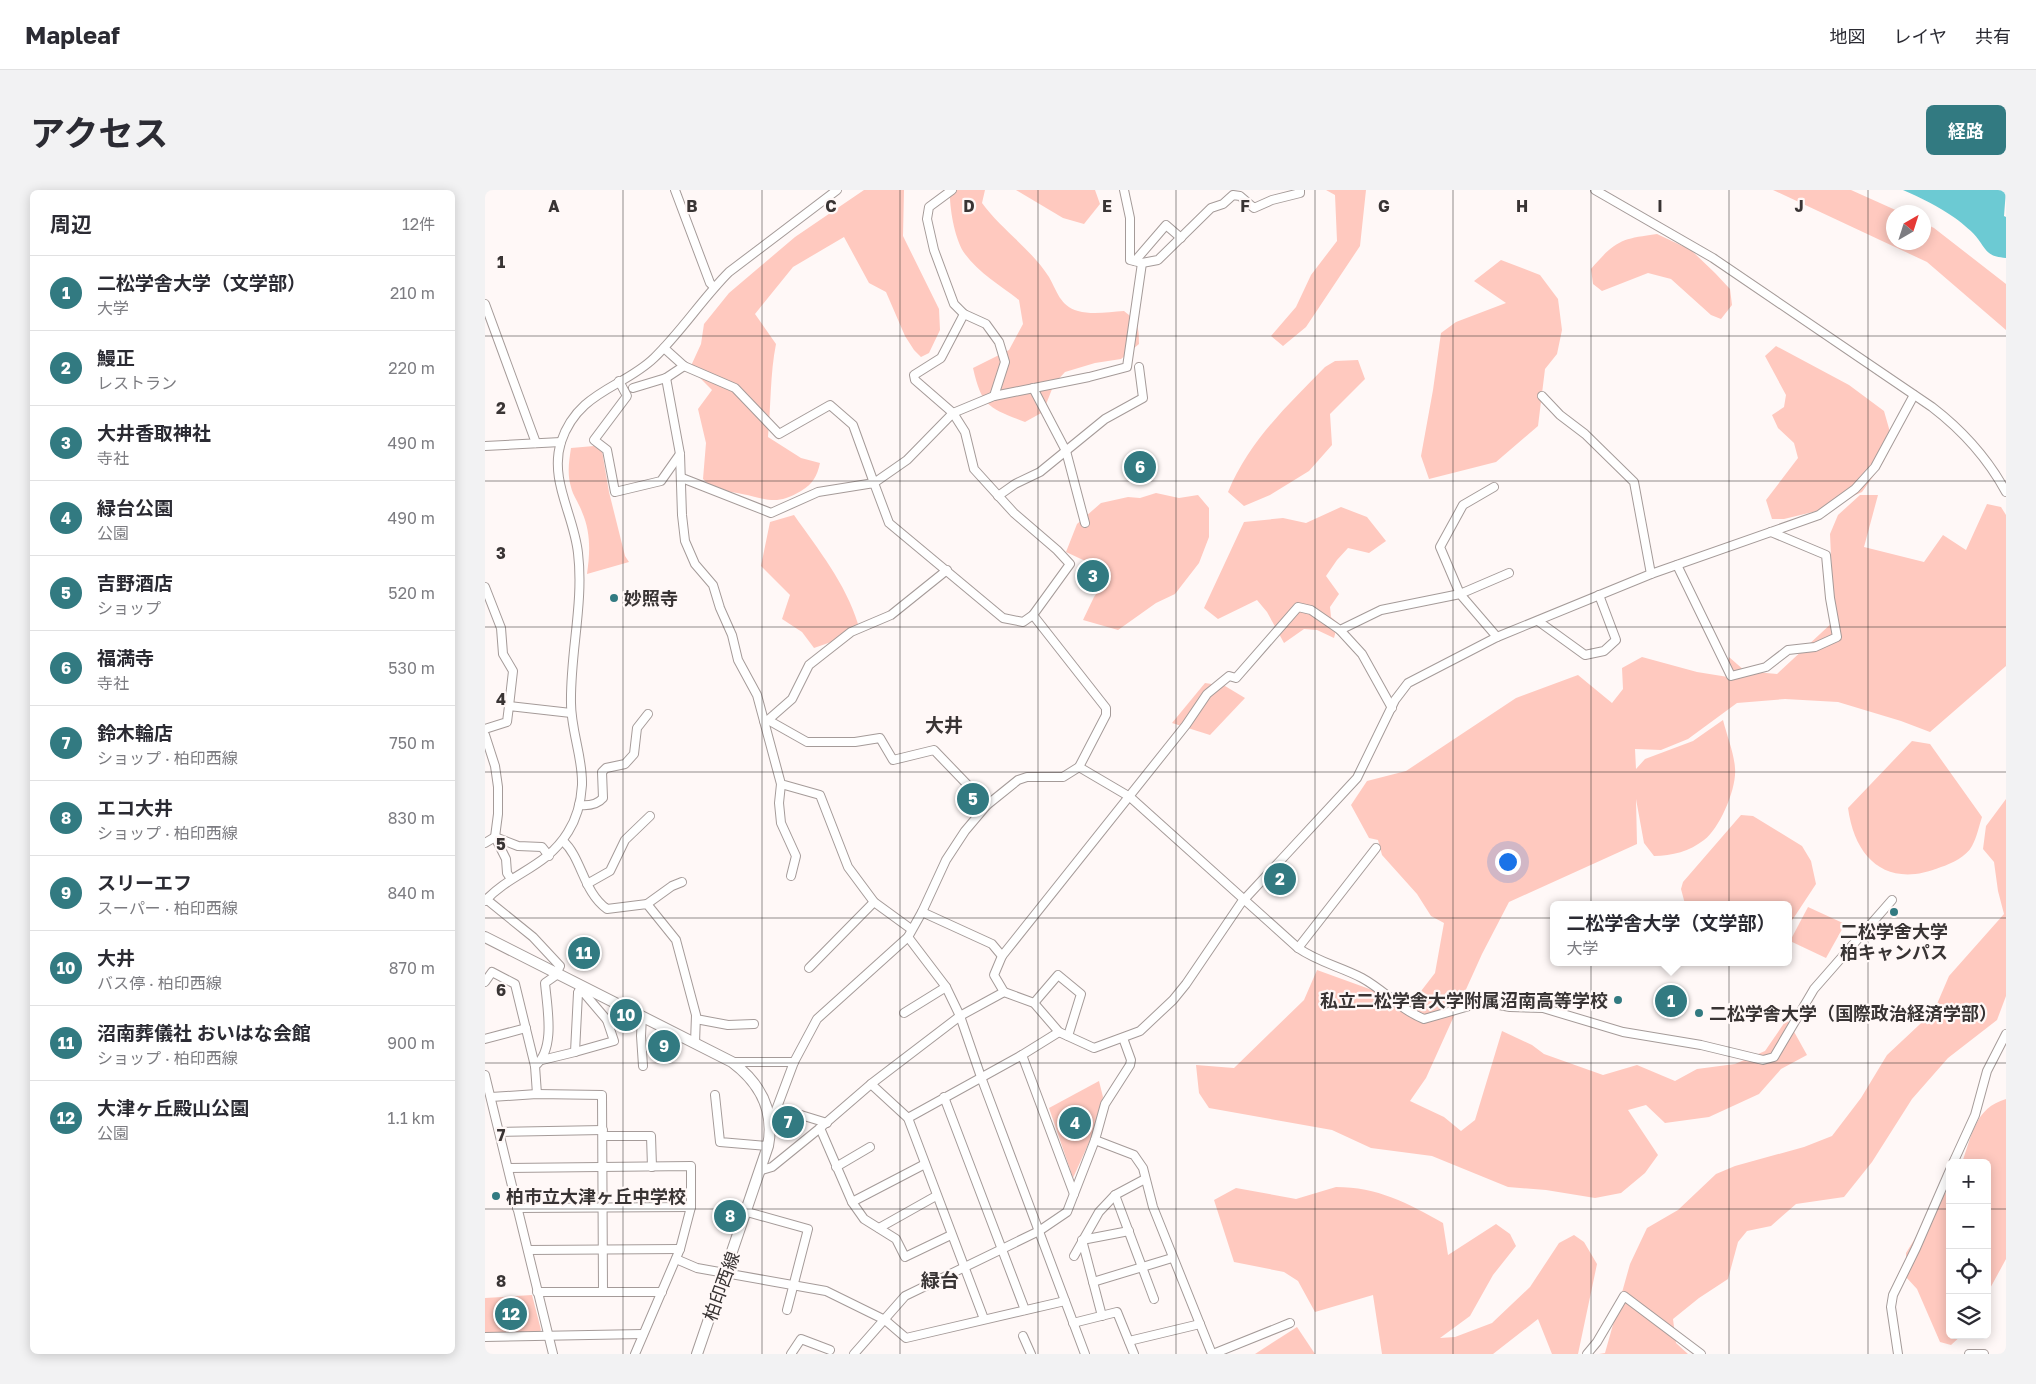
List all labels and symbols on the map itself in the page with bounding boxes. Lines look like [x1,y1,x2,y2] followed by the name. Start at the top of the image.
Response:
[548,196,560,216] text: A
[686,196,698,216] text: B
[825,196,837,216] text: C
[963,196,975,216] text: D
[1102,196,1112,216] text: E
[1240,196,1250,216] text: F
[1378,196,1390,216] text: G
[1516,196,1528,216] text: H
[1657,196,1663,216] text: I
[1794,196,1804,216] text: J
[1886,205,1931,250] north arrow
[497,252,505,272] text: 1
[496,398,506,418] text: 2
[1124,448,1156,486] pin: 6
[496,543,506,563] text: 3
[1077,557,1109,595] pin: 3
[624,587,678,609] place label: 妙照寺
[608,592,620,604] marker: 妙照寺
[496,689,506,709] text: 4
[925,713,963,736] district label: 大井
[957,780,989,818] pin: 5
[496,834,506,854] text: 5
[1495,849,1521,875] your location
[1264,860,1296,898] pin: 2
[1888,906,1900,918] marker: 二松学舍大学 柏キャンパス
[1840,920,1948,963] place label: 二松学舍大学 柏キャンパス
[568,934,600,972] pin: 11
[496,980,506,1000] text: 6
[1655,982,1687,1020] pin: 1
[1320,989,1608,1011] place label: 私立二松学舎大学附属沼南高等学校
[1612,994,1624,1006] marker: 私立二松学舎大学附属沼南高等学校
[610,996,642,1034] pin: 10
[1709,1002,1997,1024] place label: 二松学舎大学（国際政治経済学部）
[1693,1007,1705,1019] marker: 二松学舎大学（国際政治経済学部）
[648,1027,680,1065] pin: 9
[772,1103,804,1141] pin: 7
[1059,1104,1091,1142] pin: 4
[497,1125,506,1145] text: 7
[506,1185,686,1207] place label: 柏市立大津ヶ丘中学校
[490,1190,502,1202] marker: 柏市立大津ヶ丘中学校
[714,1197,746,1235] pin: 8
[698,1248,744,1324] street label: 柏印西線
[921,1268,959,1291] district label: 緑台
[496,1271,506,1291] text: 8
[495,1295,527,1333] pin: 12

